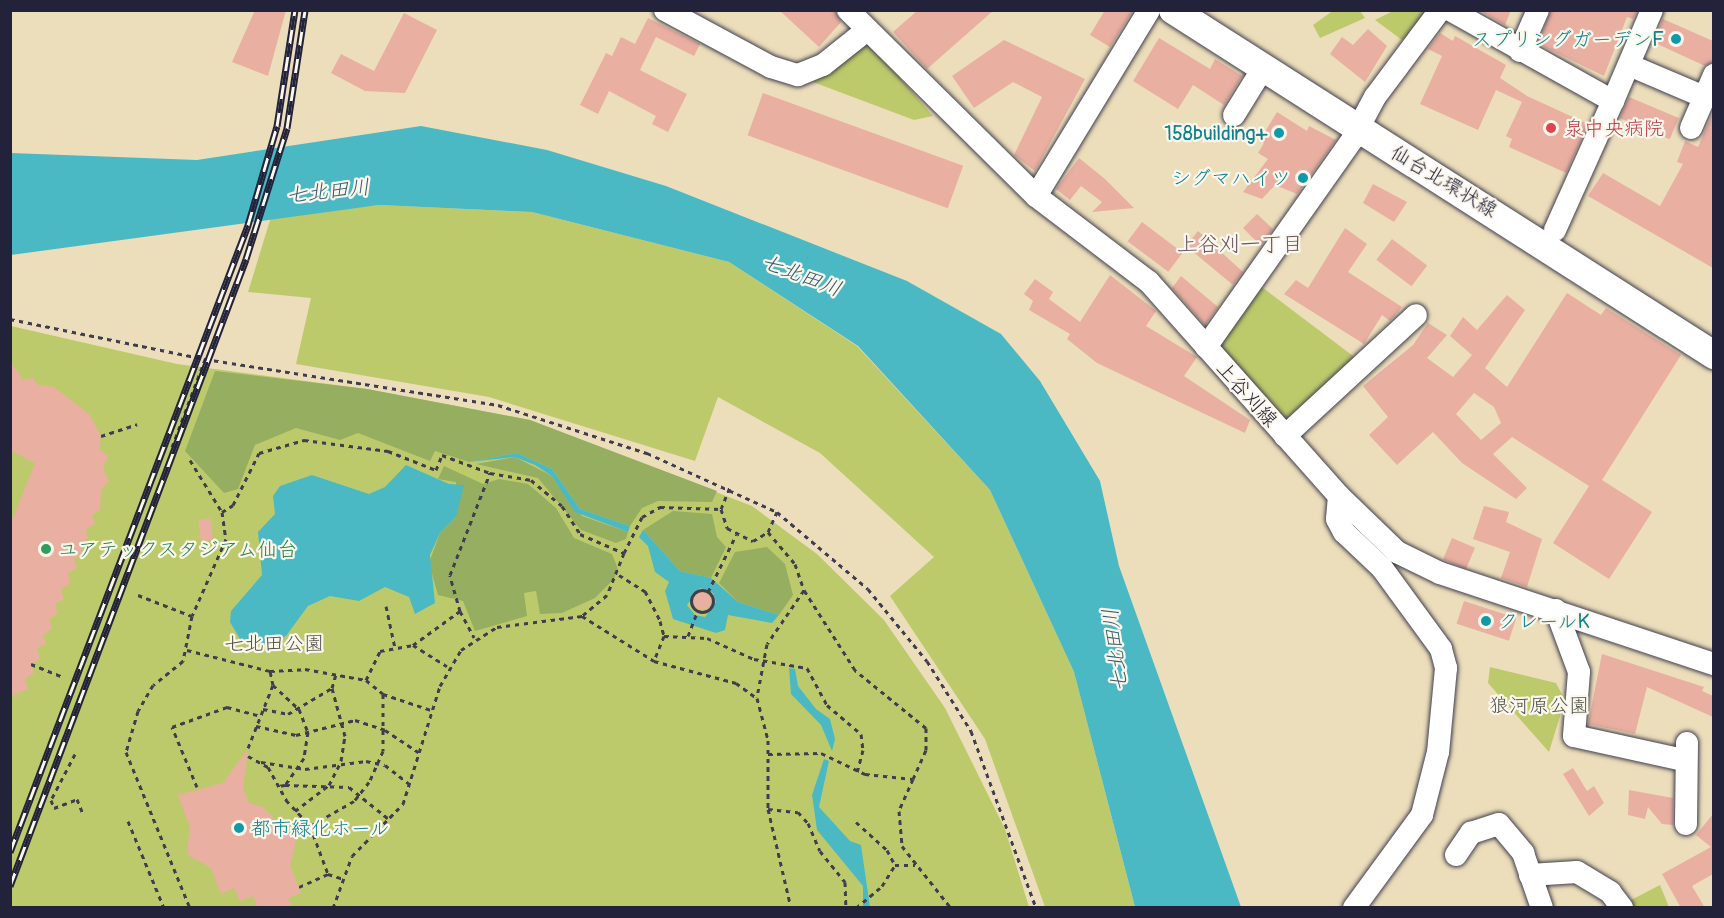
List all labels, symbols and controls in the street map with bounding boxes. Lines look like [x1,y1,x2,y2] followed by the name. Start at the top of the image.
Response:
[1472,27,1664,51] place label: スプリングガーデンF
[1669,32,1683,46] marker: スプリングガーデンF
[1564,116,1664,140] place label: 泉中央病院
[1542,119,1560,137] marker: 泉中央病院
[1164,121,1267,145] place label: 158building+
[1272,126,1286,140] marker: 158building+
[1386,140,1502,222] street label: 仙台北環状線
[1171,166,1291,190] place label: シグマハイツ
[1296,171,1310,185] marker: シグマハイツ
[285,175,371,209] water label: 七北田川
[1177,232,1303,258] district label: 上谷刈一丁目
[757,249,845,303] water label: 七北田川
[1211,356,1283,432] street label: 上谷刈線
[58,537,298,561] place label: ユアテックスタジアム仙台
[39,542,53,556] marker: ユアテックスタジアム仙台
[1098,607,1134,693] water label: 七北田川
[1498,609,1591,633] place label: クレールK
[1479,614,1493,628] marker: クレールK
[224,631,324,655] park label: 七北田公園
[1489,693,1589,717] park label: 狼河原公園
[251,816,391,840] place label: 都市緑化ホール
[232,821,246,835] marker: 都市緑化ホール

